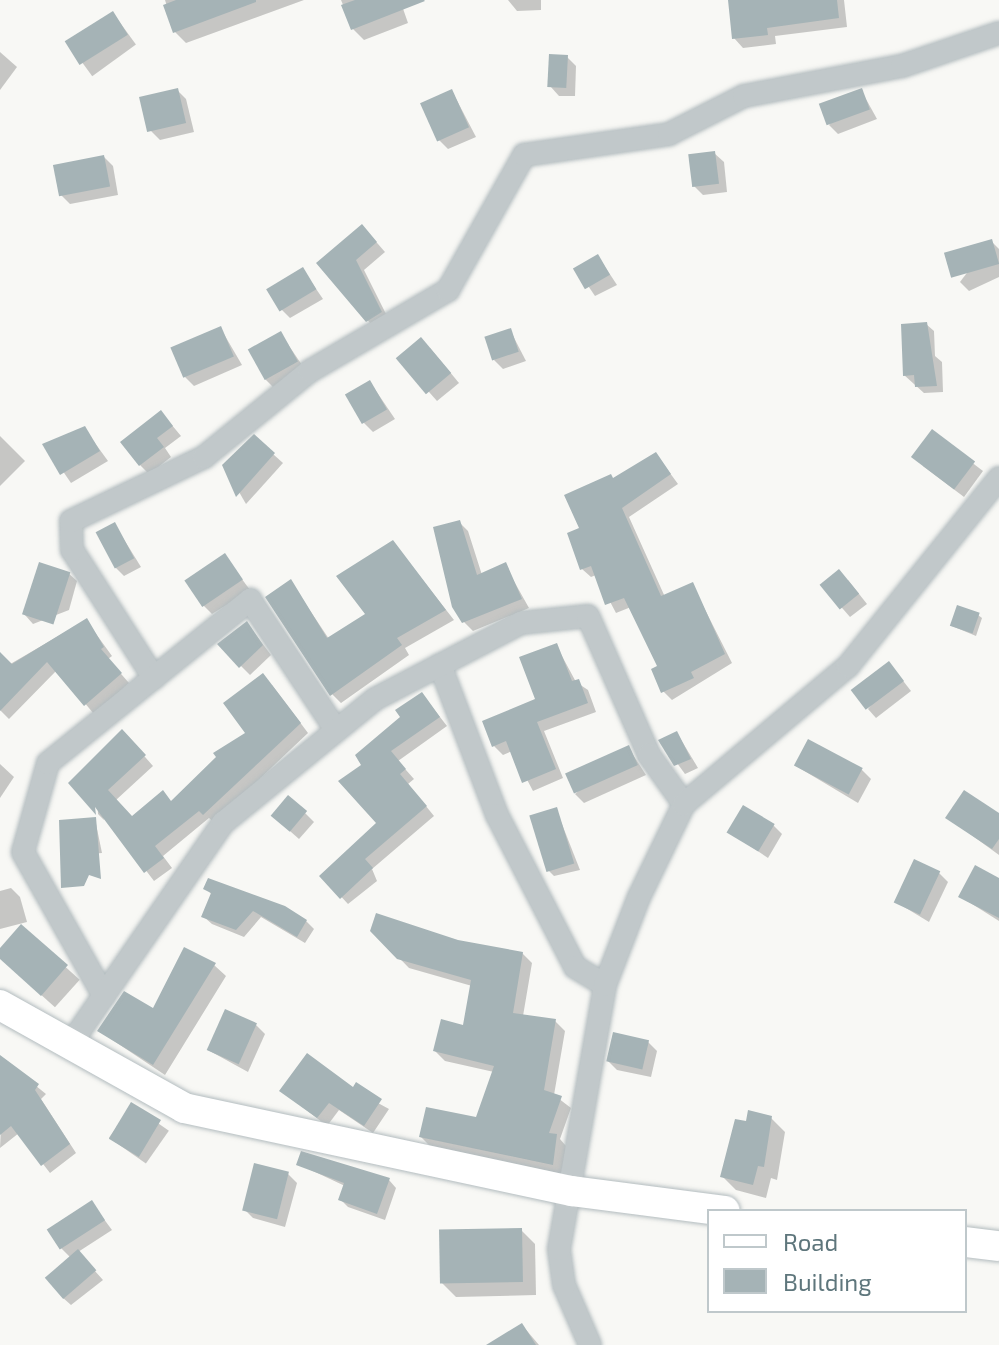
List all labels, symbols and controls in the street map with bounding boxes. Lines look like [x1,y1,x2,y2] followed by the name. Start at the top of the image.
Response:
[707,1209,967,1313] legend
[783,1227,838,1256] text: Road
[783,1267,872,1296] text: Building

